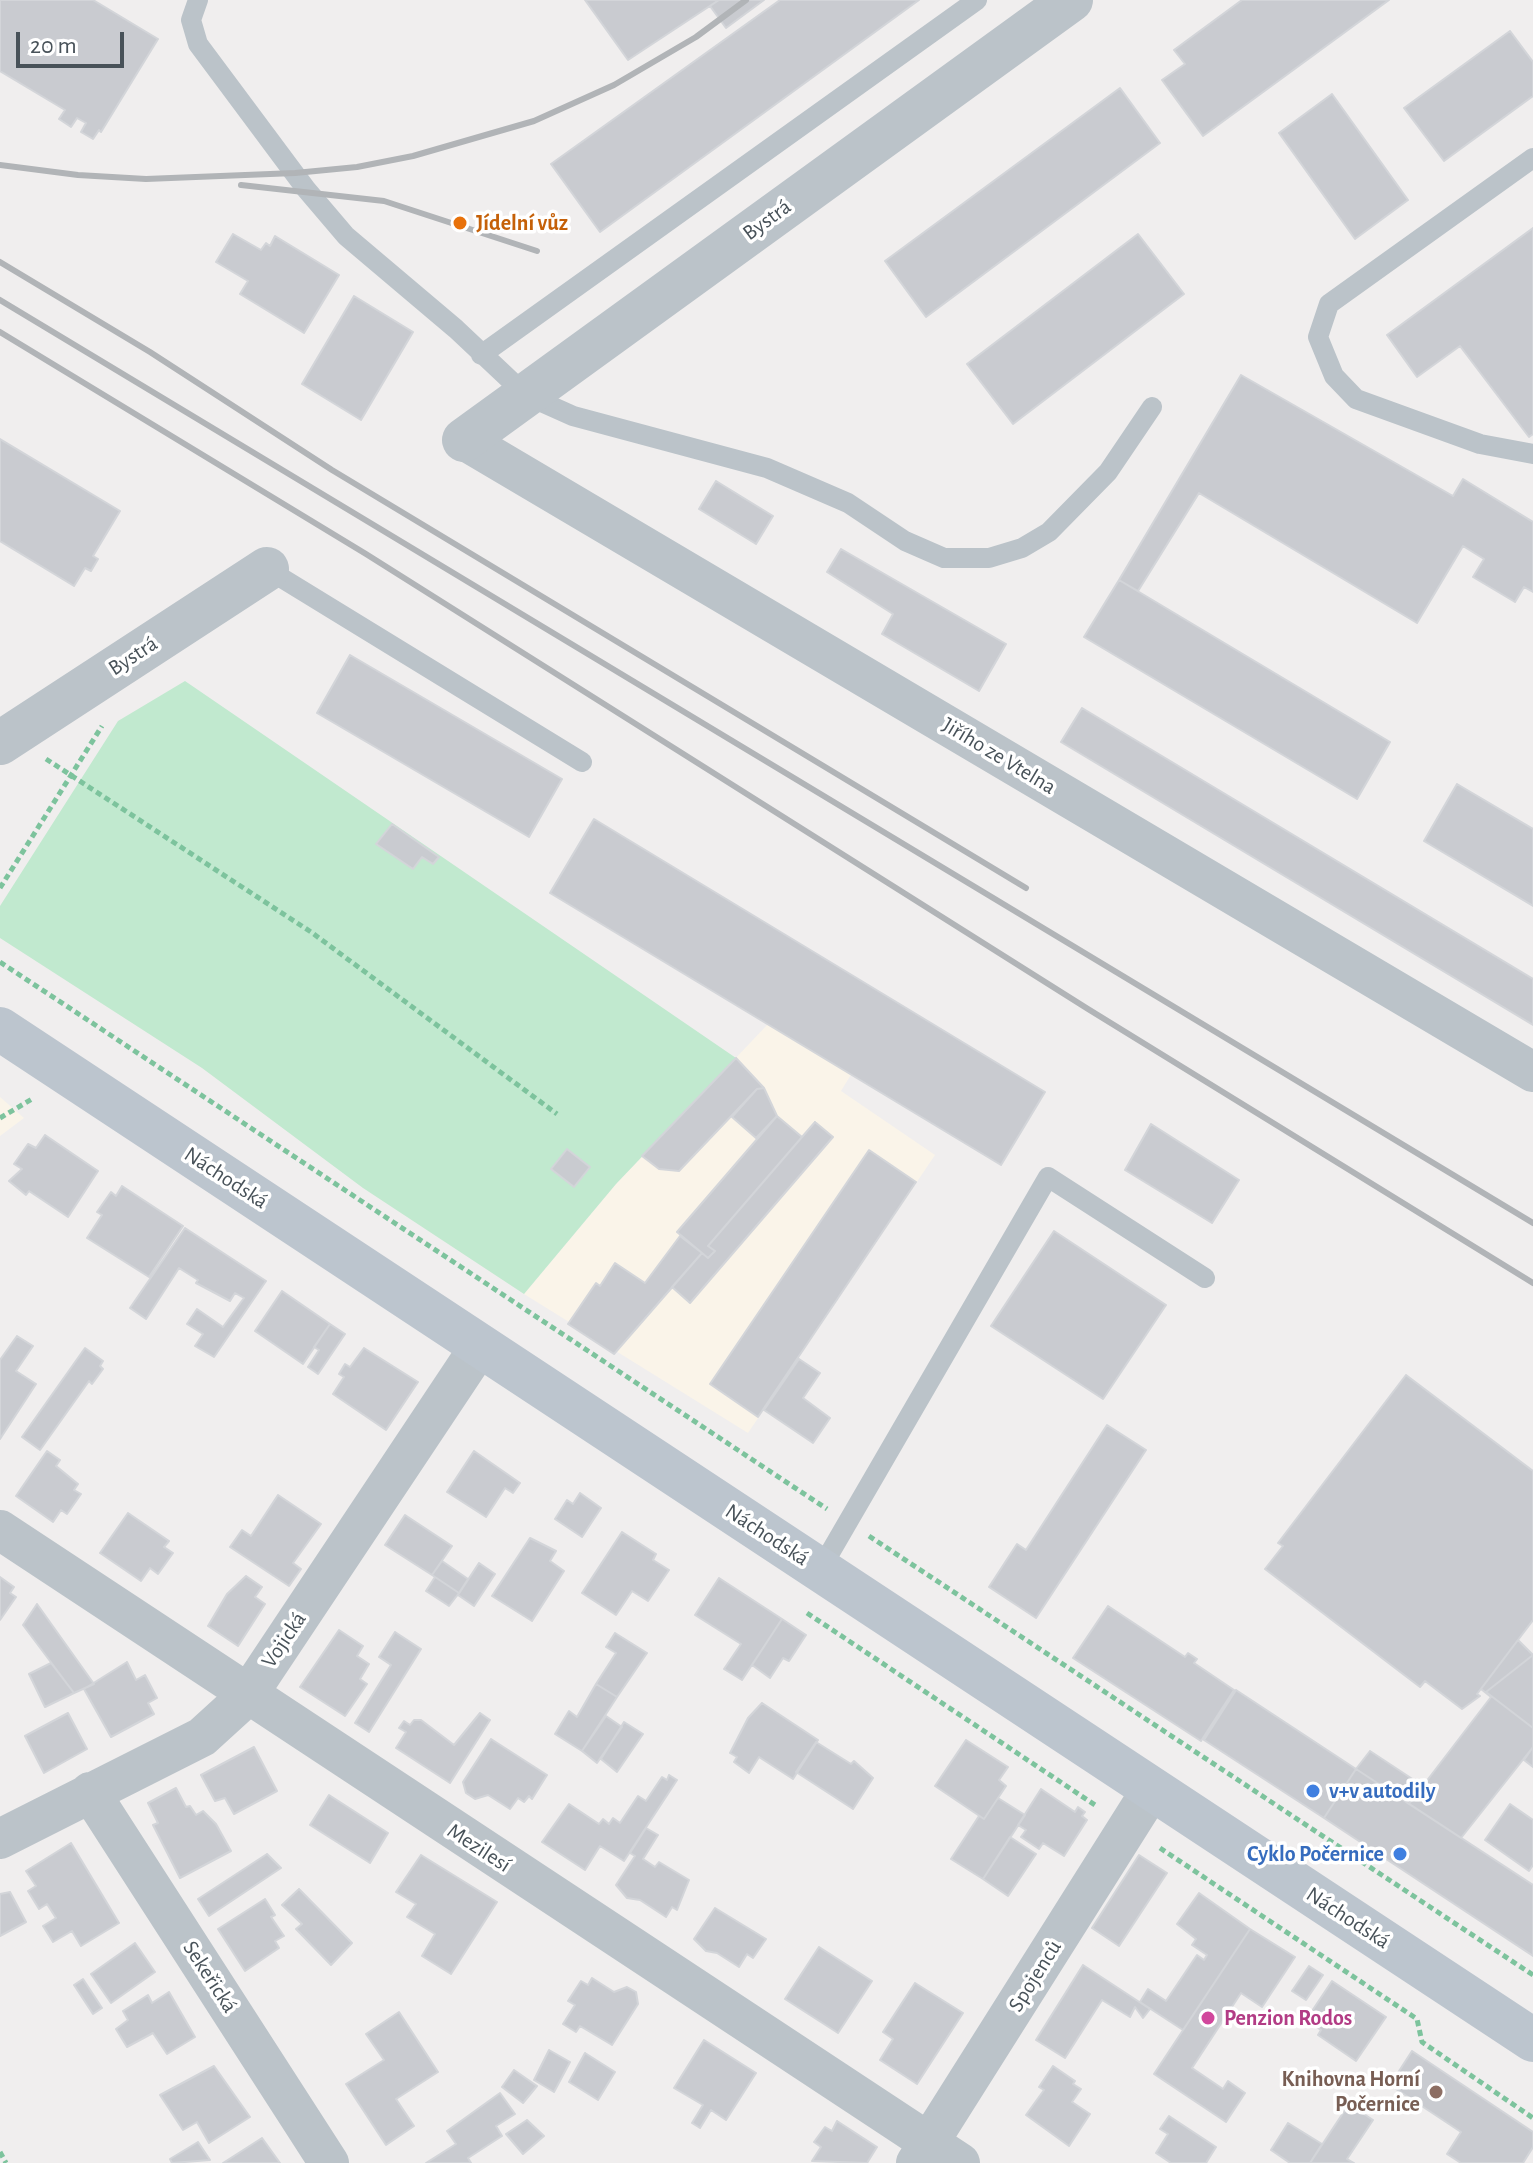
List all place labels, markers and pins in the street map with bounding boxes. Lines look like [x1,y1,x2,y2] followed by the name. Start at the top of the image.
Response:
[476,210,568,236] place label: Jídelní vůz
[451,214,469,232] marker: Jídelní vůz
[1329,1778,1436,1804] place label: v+v autodily
[1304,1782,1322,1800] marker: v+v autodily
[1247,1841,1384,1867] place label: Cyklo Počernice
[1391,1845,1409,1863] marker: Cyklo Počernice
[1224,2005,1352,2031] place label: Penzion Rodos
[1199,2009,1217,2027] marker: Penzion Rodos
[1282,2066,1420,2118] place label: Knihovna Horní Počernice
[1427,2083,1445,2101] marker: Knihovna Horní Počernice

